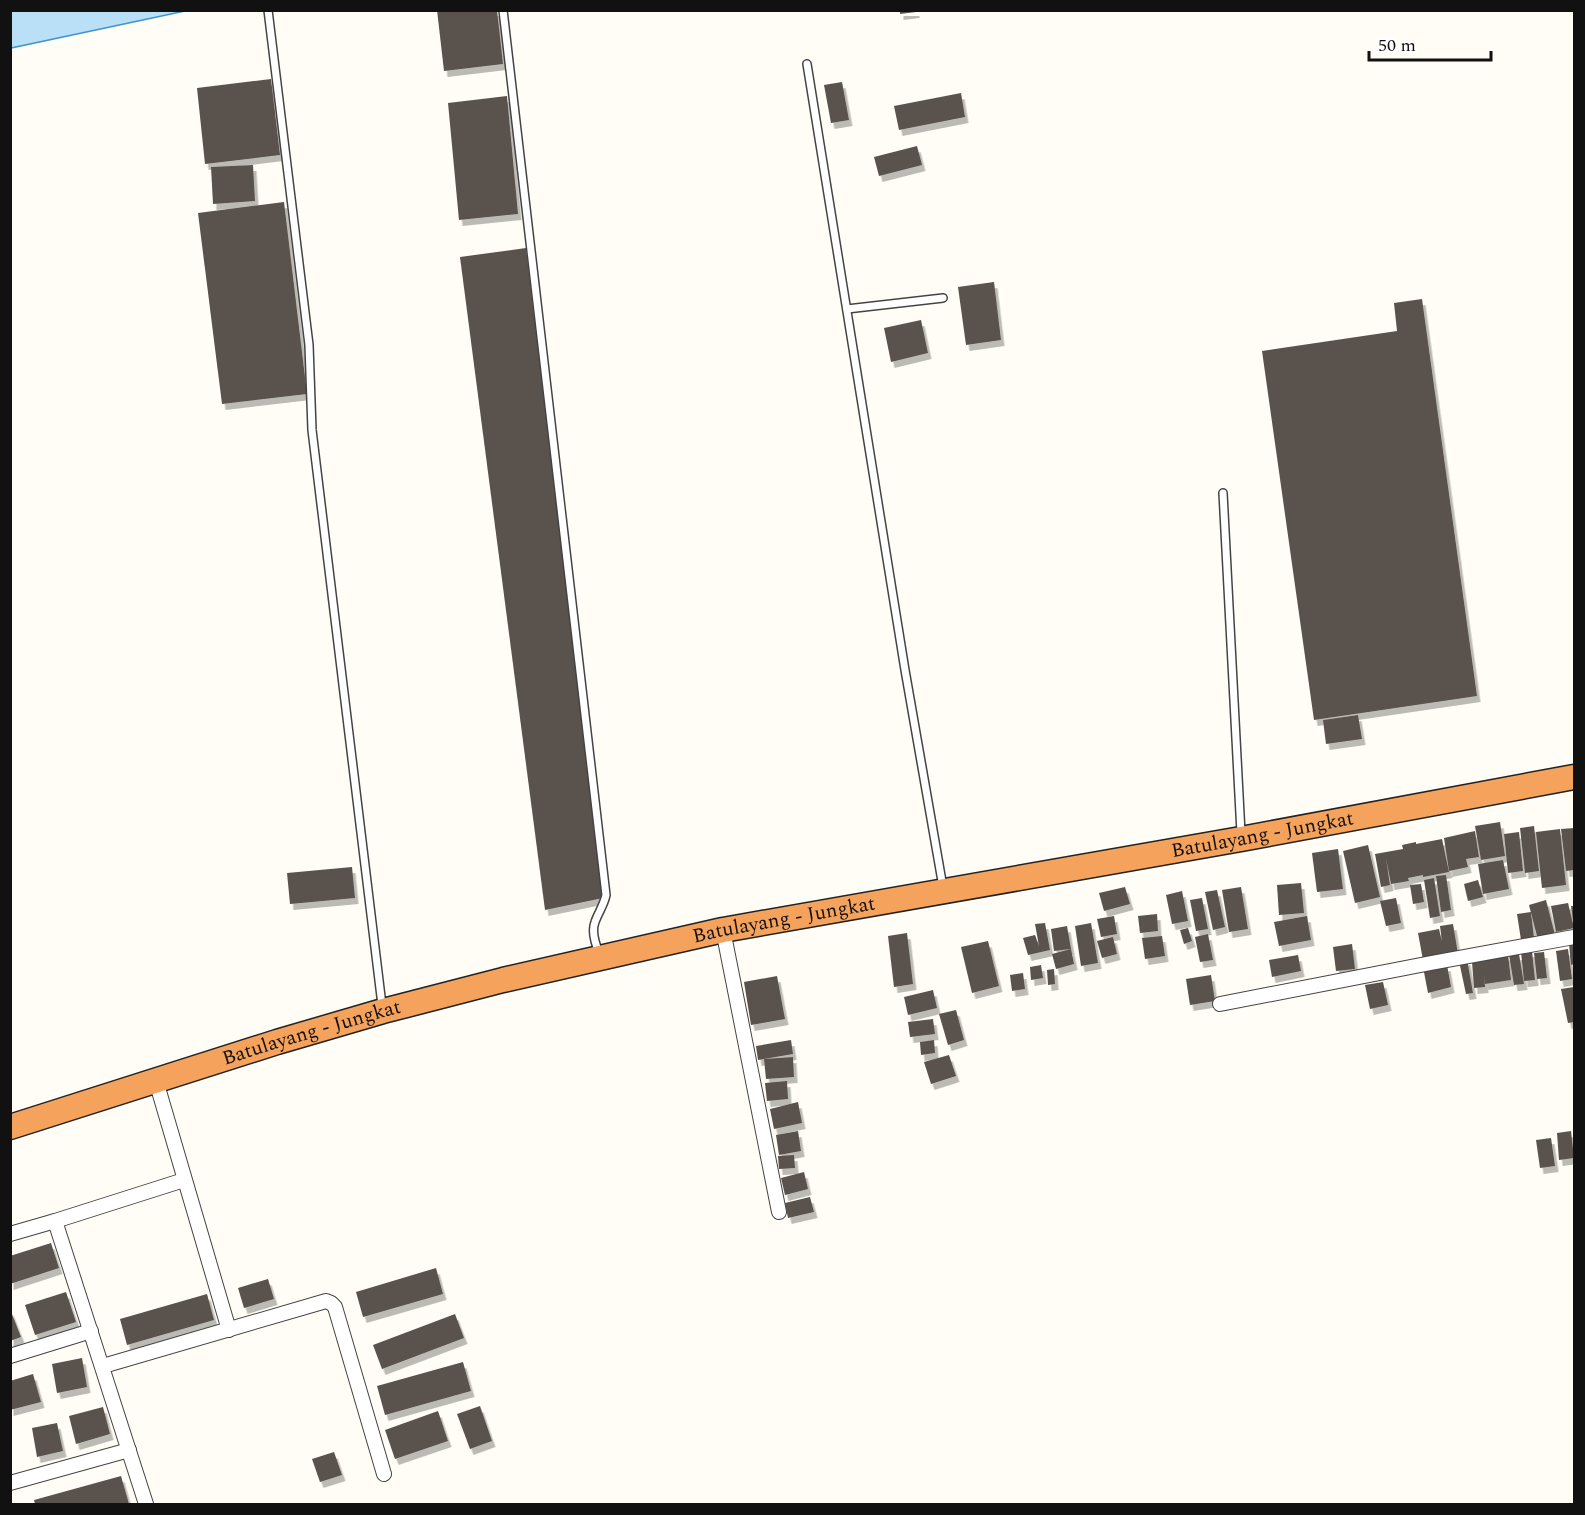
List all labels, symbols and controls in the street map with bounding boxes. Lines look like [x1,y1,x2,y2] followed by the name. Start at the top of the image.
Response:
[1369,24,1490,62] scale bar
[1378,32,1416,59] text: 50 m
[1169,803,1356,866] street label: Batulayang - Jungkat
[690,889,878,951] street label: Batulayang - Jungkat
[218,992,404,1074] street label: Batulayang - Jungkat

